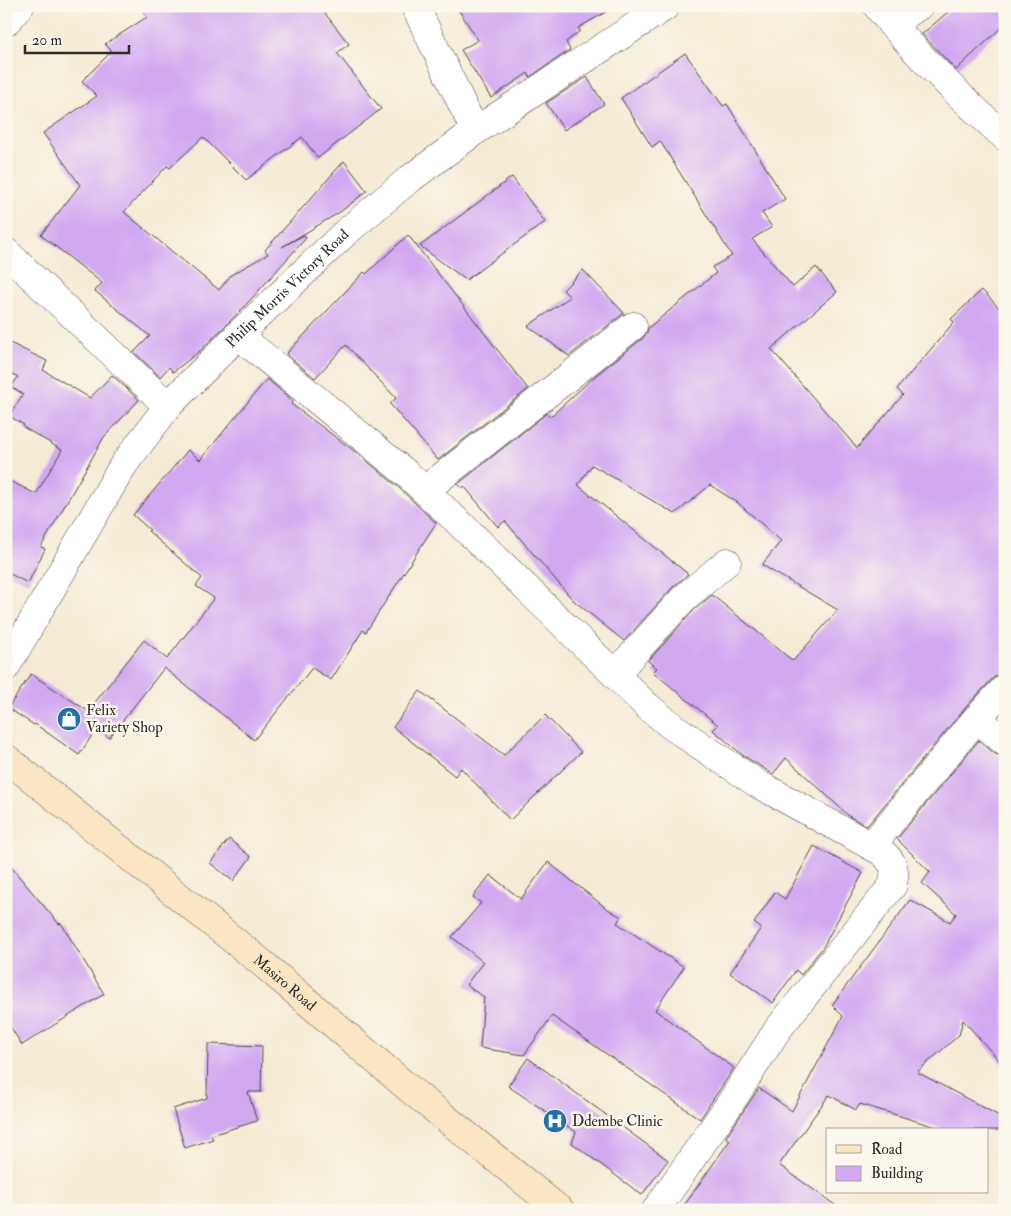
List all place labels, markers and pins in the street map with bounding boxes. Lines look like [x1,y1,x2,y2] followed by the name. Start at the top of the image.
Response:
[86,701,163,738] place label: Felix Variety Shop
[56,706,82,732] shop icon: Felix Variety Shop
[542,1108,568,1134] hospital icon: Ddembe Clinic
[572,1112,663,1131] place label: Ddembe Clinic

